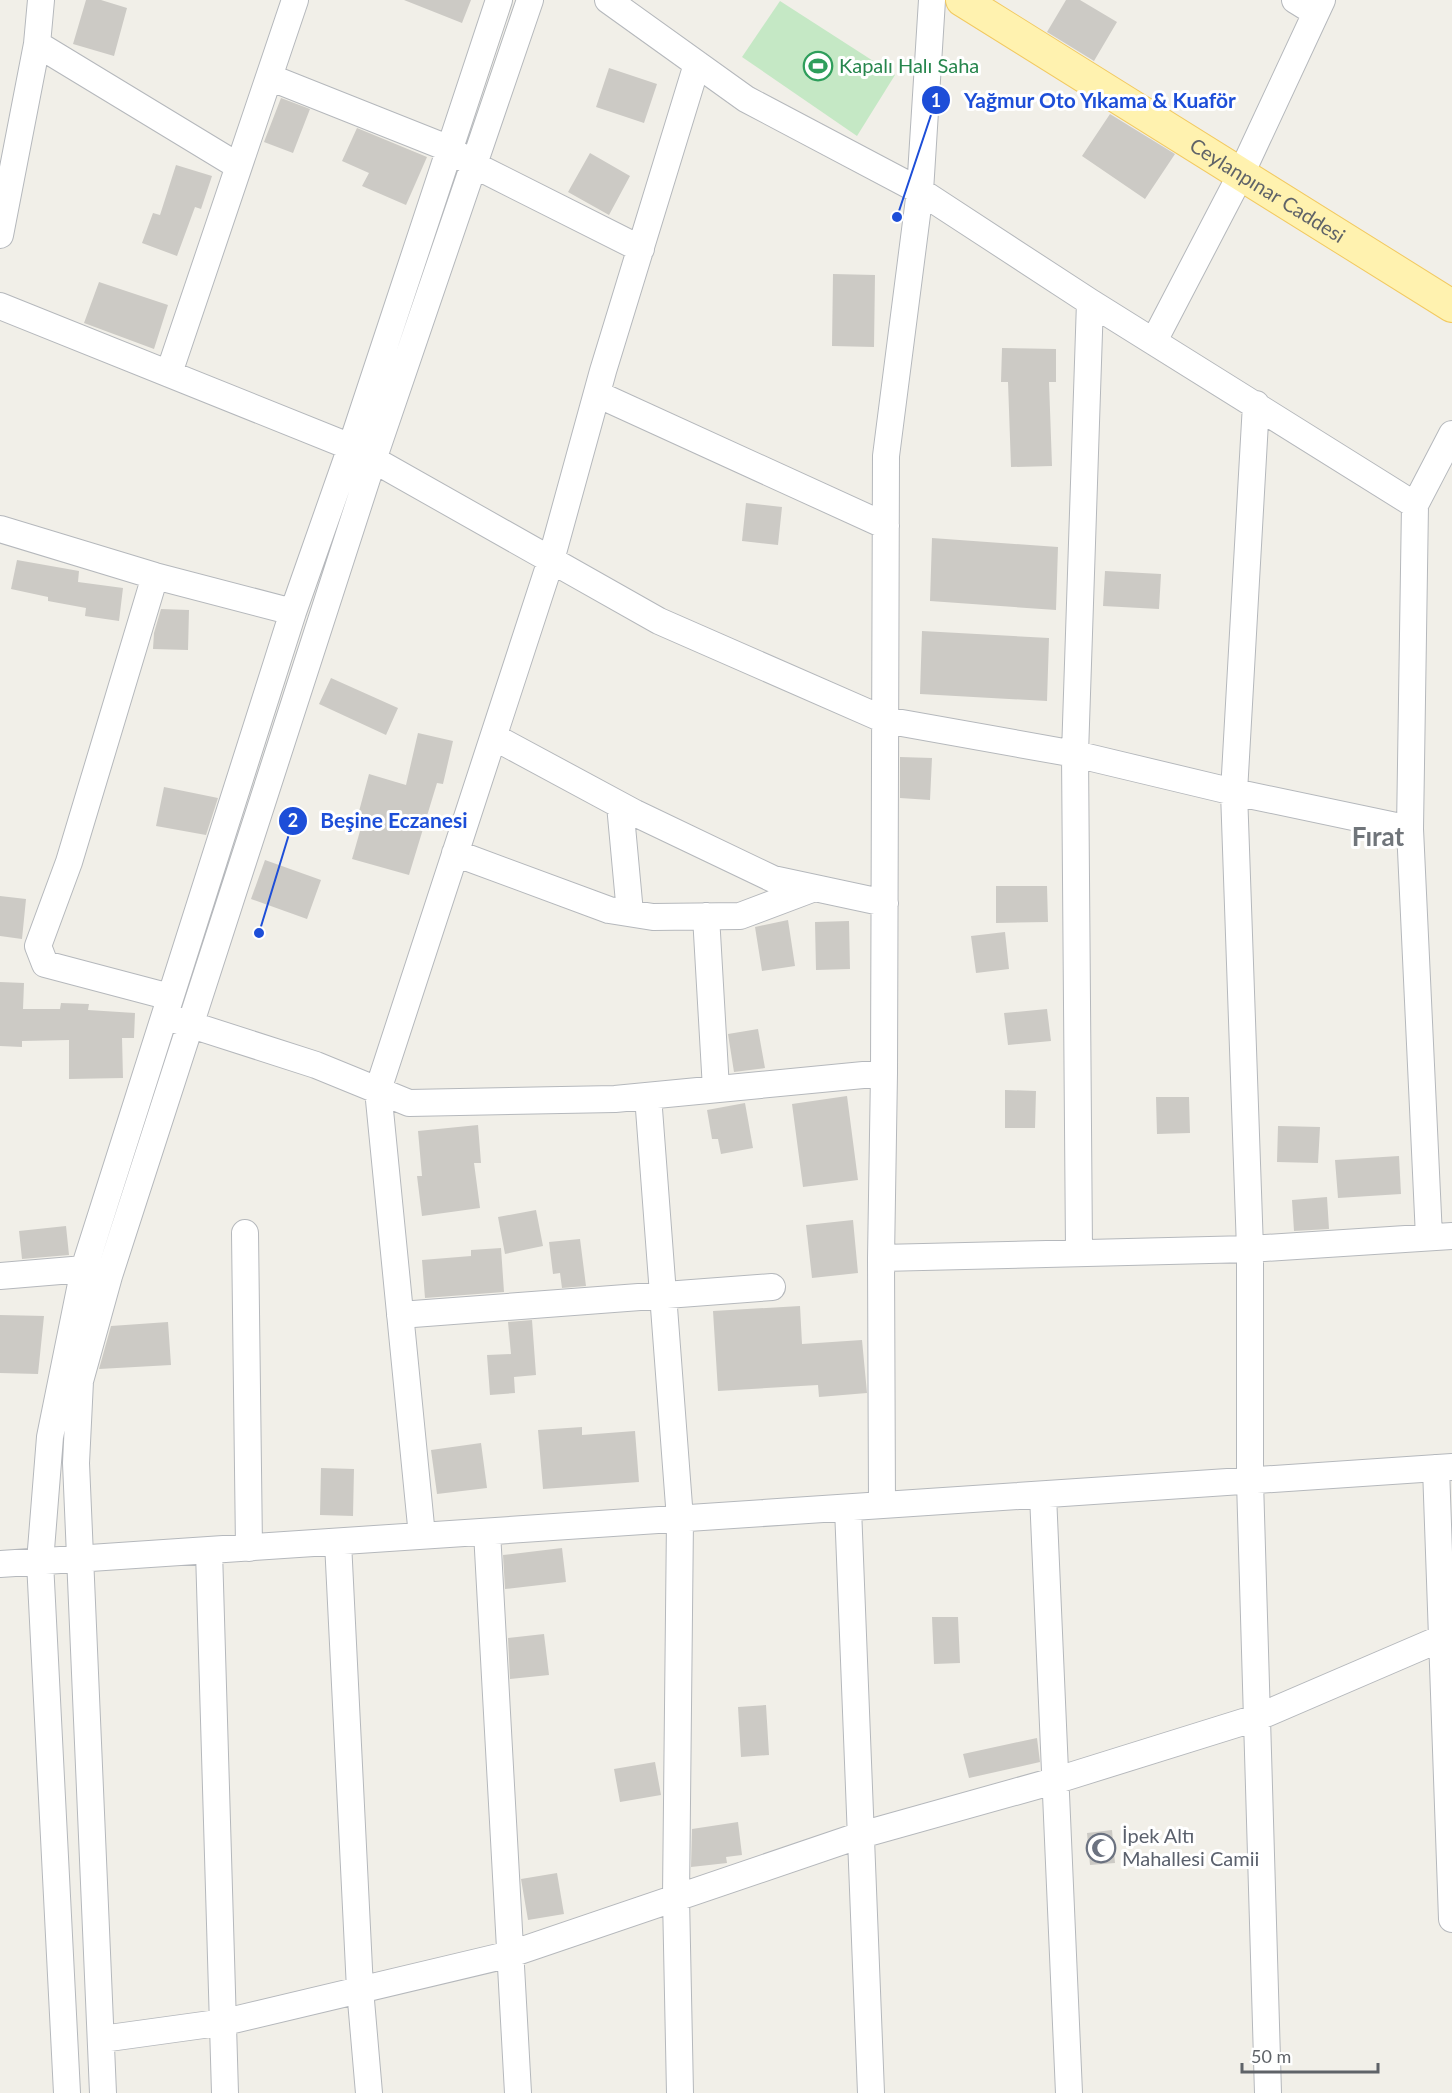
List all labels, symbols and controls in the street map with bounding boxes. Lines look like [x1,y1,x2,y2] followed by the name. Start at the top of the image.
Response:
[802,50,834,82] sports icon: Kapalı Halı Saha
[839,53,979,77] place label: Kapalı Halı Saha
[921,81,1248,120] callout: Yağmur Oto Yıkama & Kuaför
[963,87,1236,112] text: Yağmur Oto Yıkama & Kuaför
[931,89,941,111] text: 1
[1186,132,1350,247] street label: Ceylanpınar Caddesi
[278,801,479,840] callout: Beşine Eczanesi
[320,807,468,832] text: Beşine Eczanesi
[288,809,298,831] text: 2
[1352,820,1405,852] district label: Fırat
[1122,1823,1259,1870] place label: İpek Altı Mahallesi Camii
[1085,1832,1117,1864] mosque icon: İpek Altı Mahallesi Camii
[1242,2036,1378,2074] scale bar
[1251,2045,1291,2067] text: 50 m

